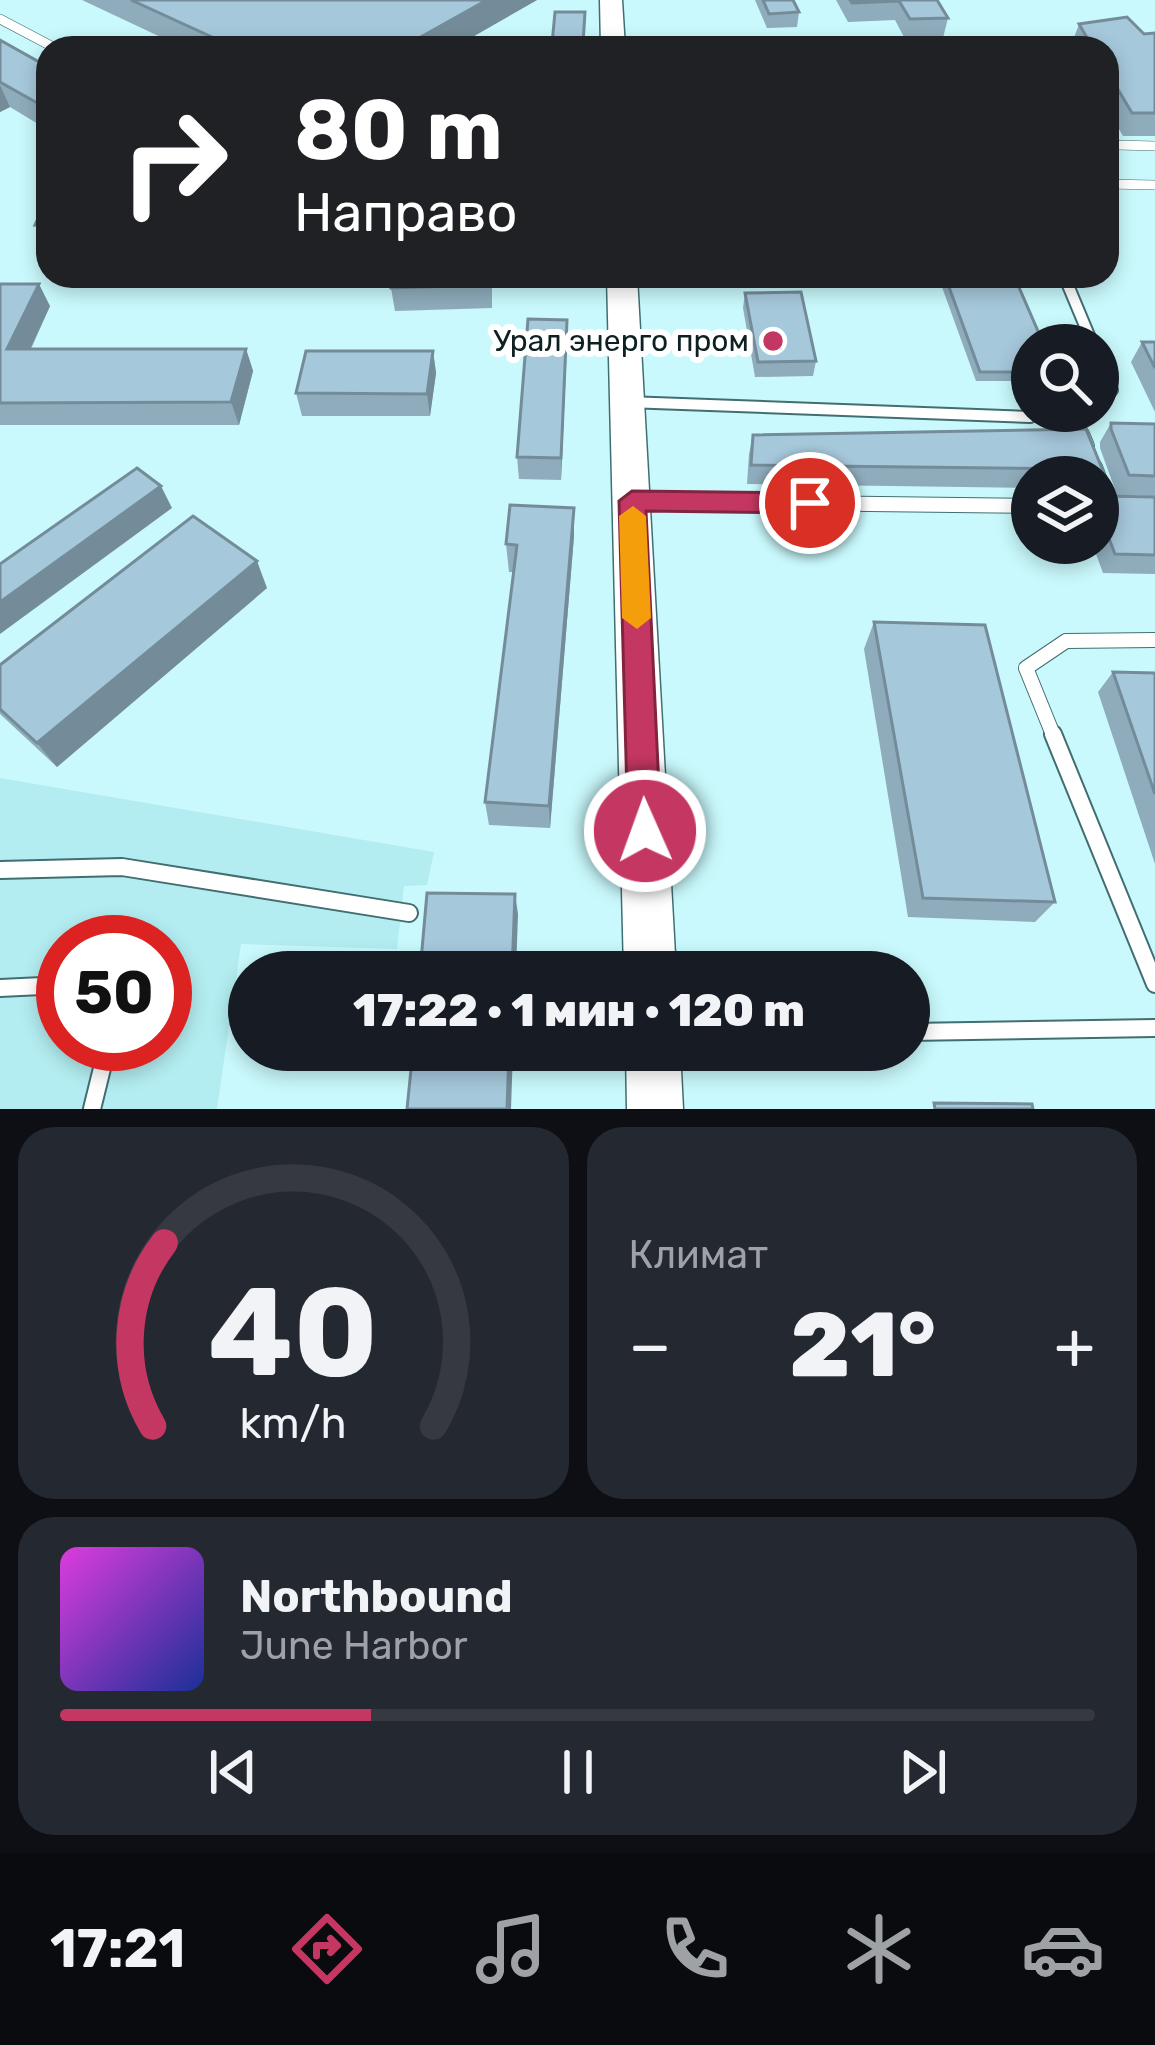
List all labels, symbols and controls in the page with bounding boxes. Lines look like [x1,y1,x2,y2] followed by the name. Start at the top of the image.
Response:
[294,80,503,180] text: 80 m
[96,84,252,240] icon: right
[294,181,518,245] text: Направо
[493,323,749,359] place label: Урал энерго пром
[1011,324,1119,564] map controls
[1011,324,1119,432] button: search
[760,328,786,354] marker: Урал энерго пром
[759,452,861,554] pin
[1011,456,1119,564] button: layers
[777,470,843,536] icon: arrive
[582,768,708,894] position arrow
[36,915,192,1071] speed limit sign: 50
[353,984,805,1037] text: 17:22 · 1 мин · 120 m
[629,1232,768,1278] text: Климат
[208,1258,378,1406] text: 40
[790,1292,936,1399] text: 21°
[629,1306,671,1385] text: −
[1054,1306,1095,1385] text: +
[240,1398,347,1449] text: km/h
[240,1570,513,1623] text: Northbound
[240,1623,468,1669] text: June Harbor
[200,1739,266,1805] icon: previous
[545,1739,611,1805] icon: pause
[890,1739,956,1805] icon: next
[285,1907,369,1991] icon: directions
[469,1907,553,1991] icon: music
[653,1907,737,1991] icon: phone
[837,1907,921,1991] icon: climate
[1021,1907,1105,1991] icon: car
[50,1917,185,1981] text: 17:21

